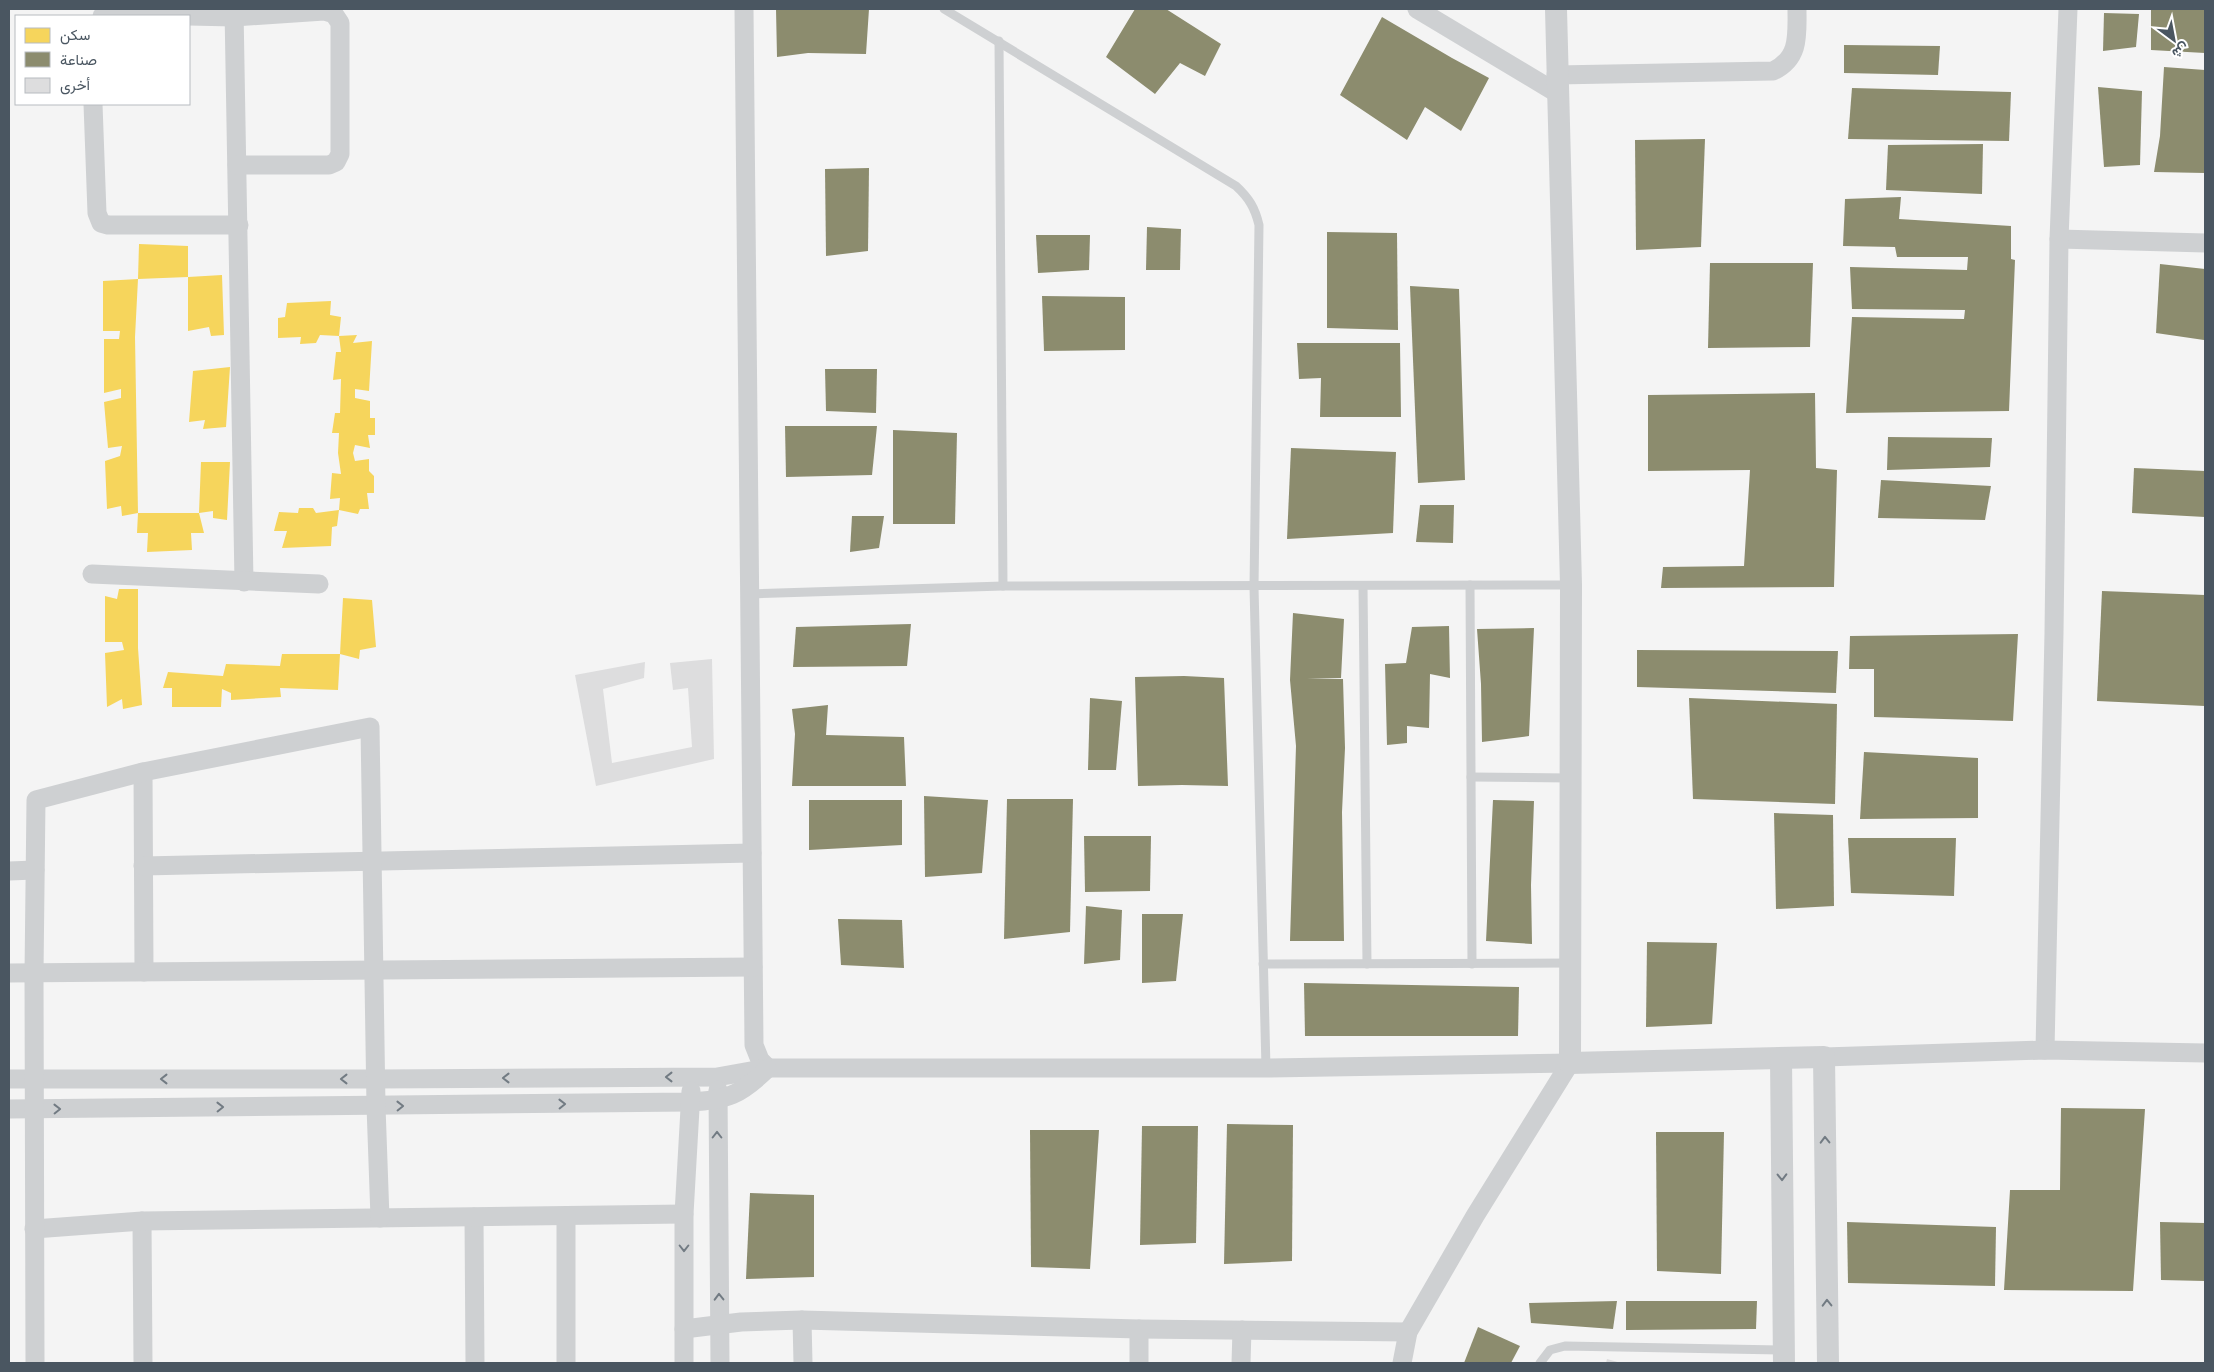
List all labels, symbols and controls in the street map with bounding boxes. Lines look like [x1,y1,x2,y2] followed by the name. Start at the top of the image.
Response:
[15,15,190,105] legend
[2149,15,2199,65] north arrow
[60,26,90,45] text: سكن
[2169,39,2192,62] text: ش
[60,51,97,69] text: صناعة
[60,76,90,95] text: أخرى
[664,1072,672,1082] one-way arrow
[502,1073,510,1083] one-way arrow
[159,1074,167,1084] one-way arrow
[339,1074,347,1084] one-way arrow
[559,1099,567,1109] one-way arrow
[396,1101,404,1111] one-way arrow
[216,1102,224,1113] one-way arrow
[54,1104,62,1114] one-way arrow
[712,1130,722,1138] one-way arrow
[1820,1136,1830,1144] one-way arrow
[1777,1174,1787,1181] one-way arrow
[679,1244,689,1252] one-way arrow
[714,1293,724,1300] one-way arrow
[1822,1299,1832,1306] one-way arrow

